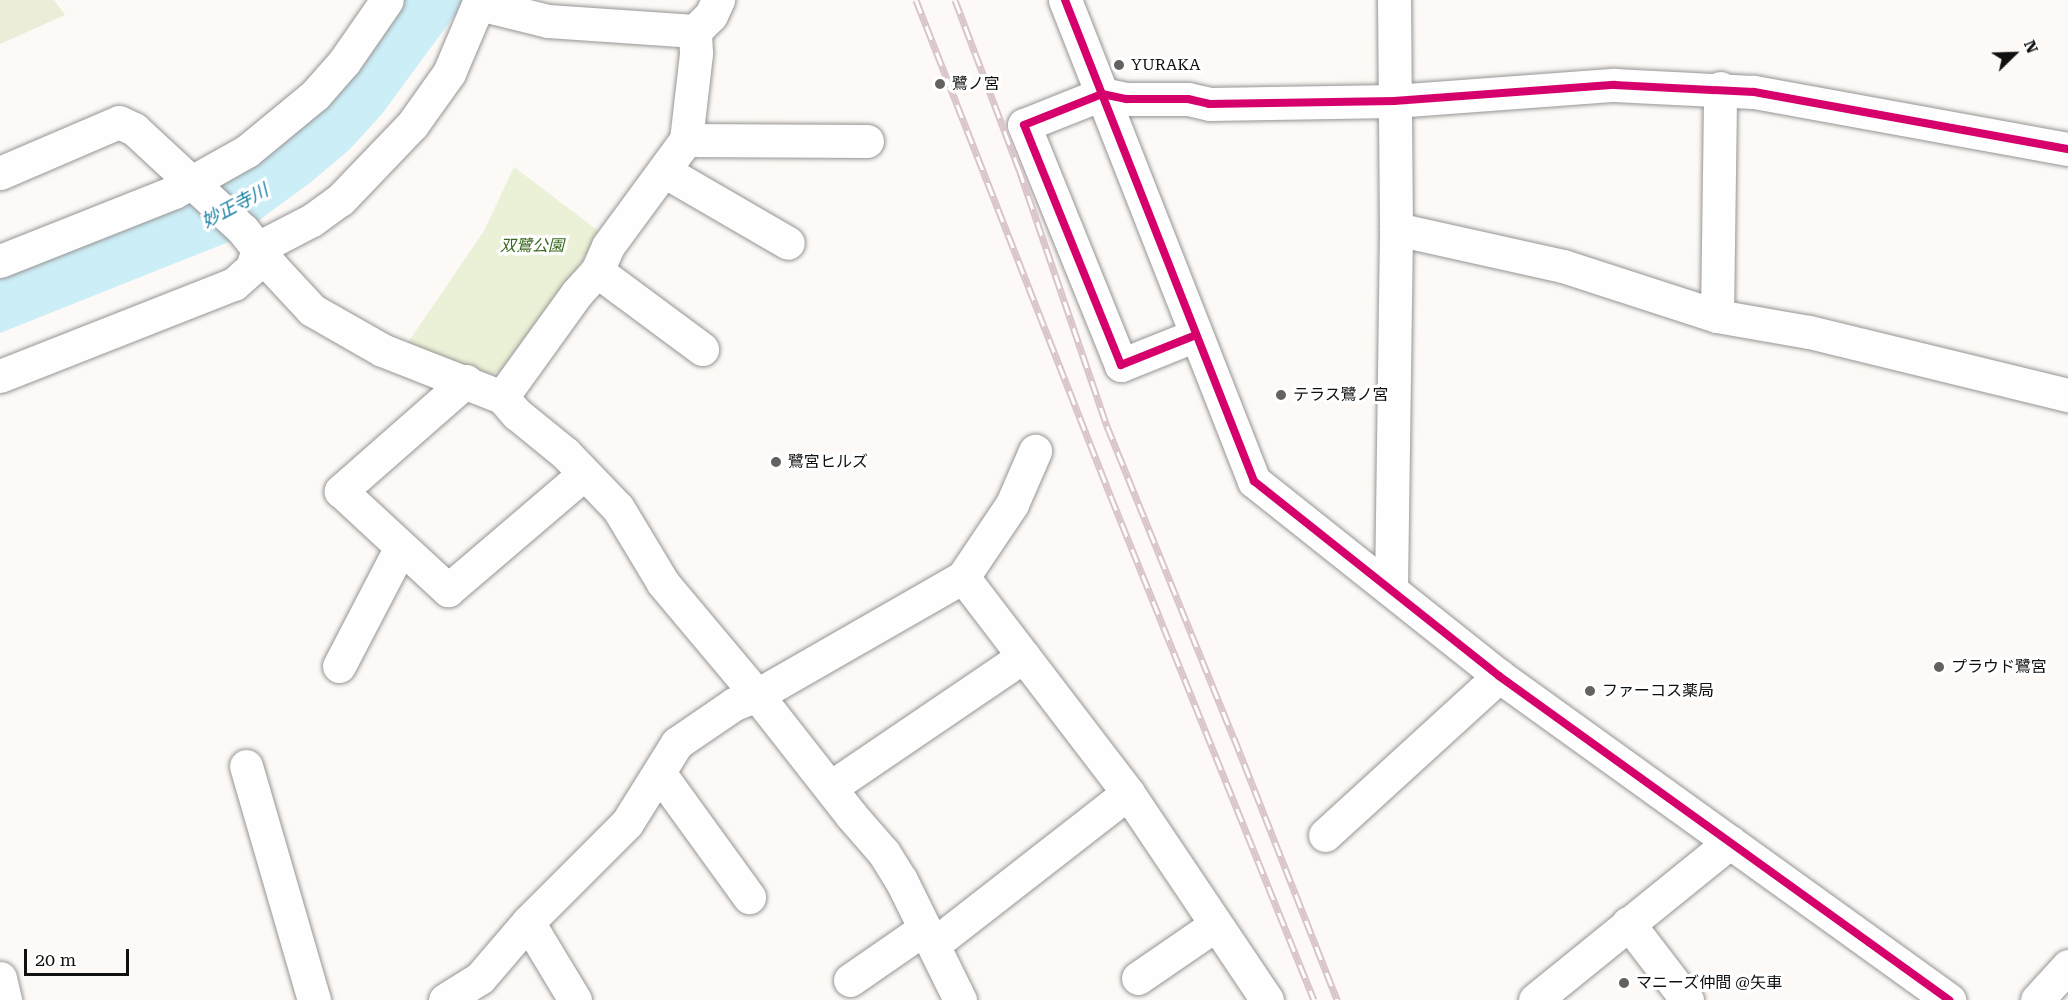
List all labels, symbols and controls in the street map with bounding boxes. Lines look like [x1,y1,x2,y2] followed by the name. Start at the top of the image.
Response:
[1984,24,2044,84] north arrow
[2020,37,2042,56] text: N
[1131,55,1200,75] place label: YURAKA
[1112,58,1126,72] marker: YURAKA
[952,74,1000,94] place label: 鷺ノ宮
[933,77,947,91] marker: 鷺ノ宮
[198,180,272,232] water label: 妙正寺川
[500,236,564,256] park label: 双鷺公園
[1293,385,1389,405] place label: テラス鷺ノ宮
[1274,388,1288,402] marker: テラス鷺ノ宮
[788,452,868,472] place label: 鷺宮ヒルズ
[769,455,783,469] marker: 鷺宮ヒルズ
[1951,657,2047,677] place label: プラウド鷺宮
[1932,660,1946,674] marker: プラウド鷺宮
[1602,681,1714,701] place label: ファーコス薬局
[1583,684,1597,698] marker: ファーコス薬局
[27,937,132,975] scale bar
[35,949,76,970] text: 20 m
[1636,973,1783,993] place label: マニーズ仲間 @矢車
[1617,976,1631,990] marker: マニーズ仲間 @矢車

